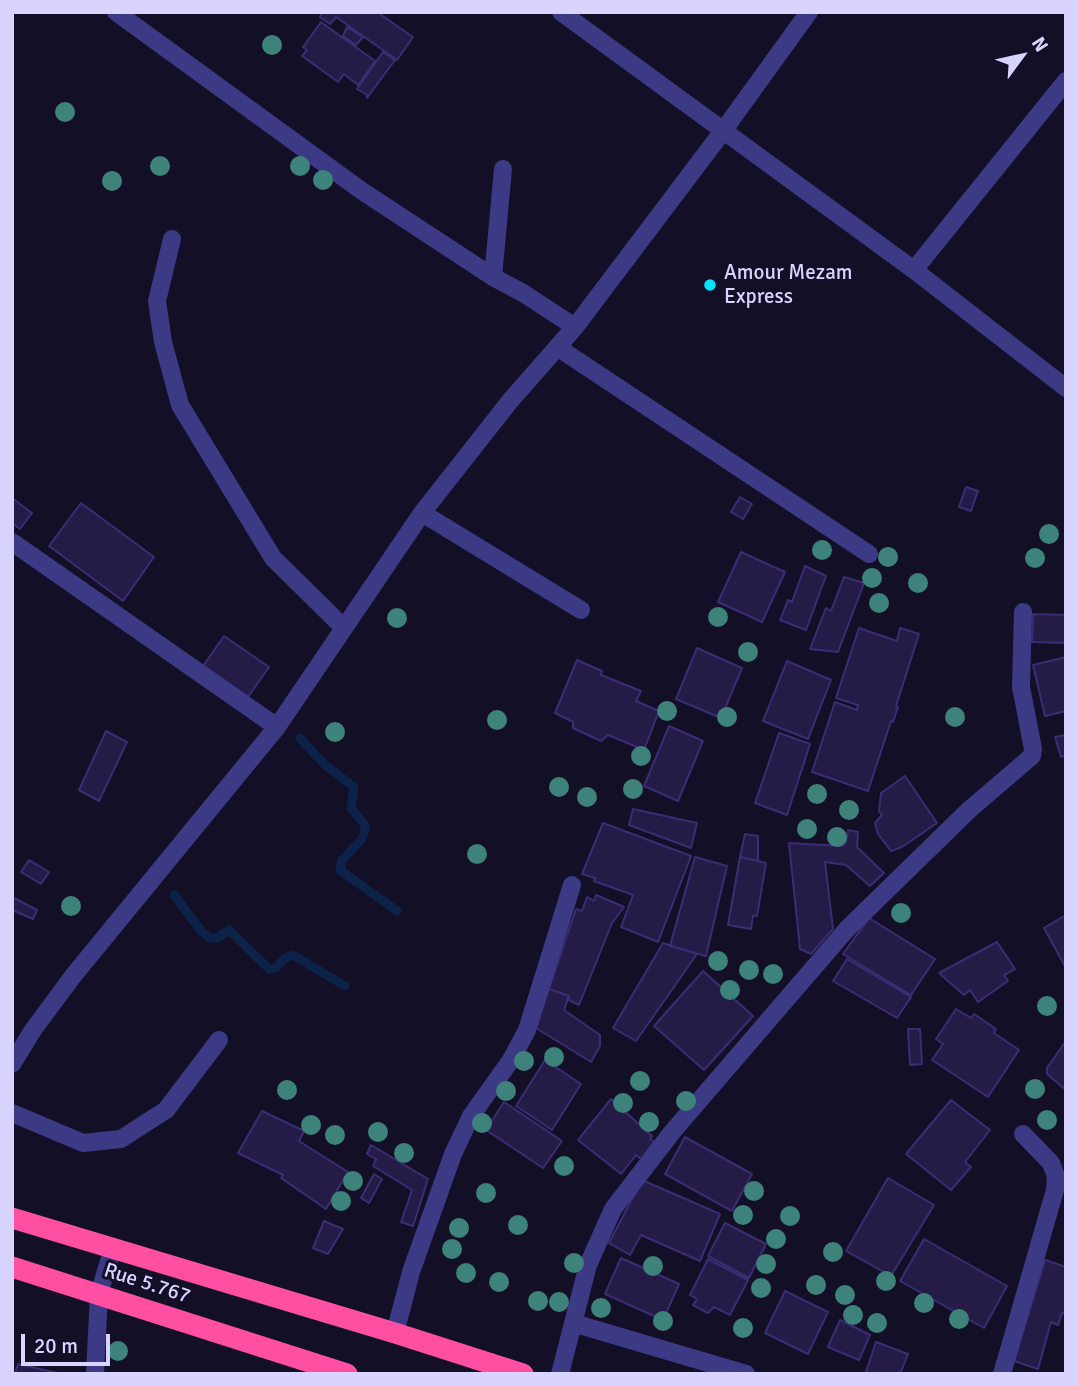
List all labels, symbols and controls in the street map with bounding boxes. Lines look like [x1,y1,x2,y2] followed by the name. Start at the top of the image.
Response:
[987,21,1057,91] north arrow
[1026,32,1053,57] text: N
[724,260,853,310] place label: Amour Mezam Express
[702,277,718,293] marker: Amour Mezam Express
[100,1258,194,1310] street label: Rue 5.767
[24,1320,114,1364] scale bar
[34,1333,78,1359] text: 20 m

